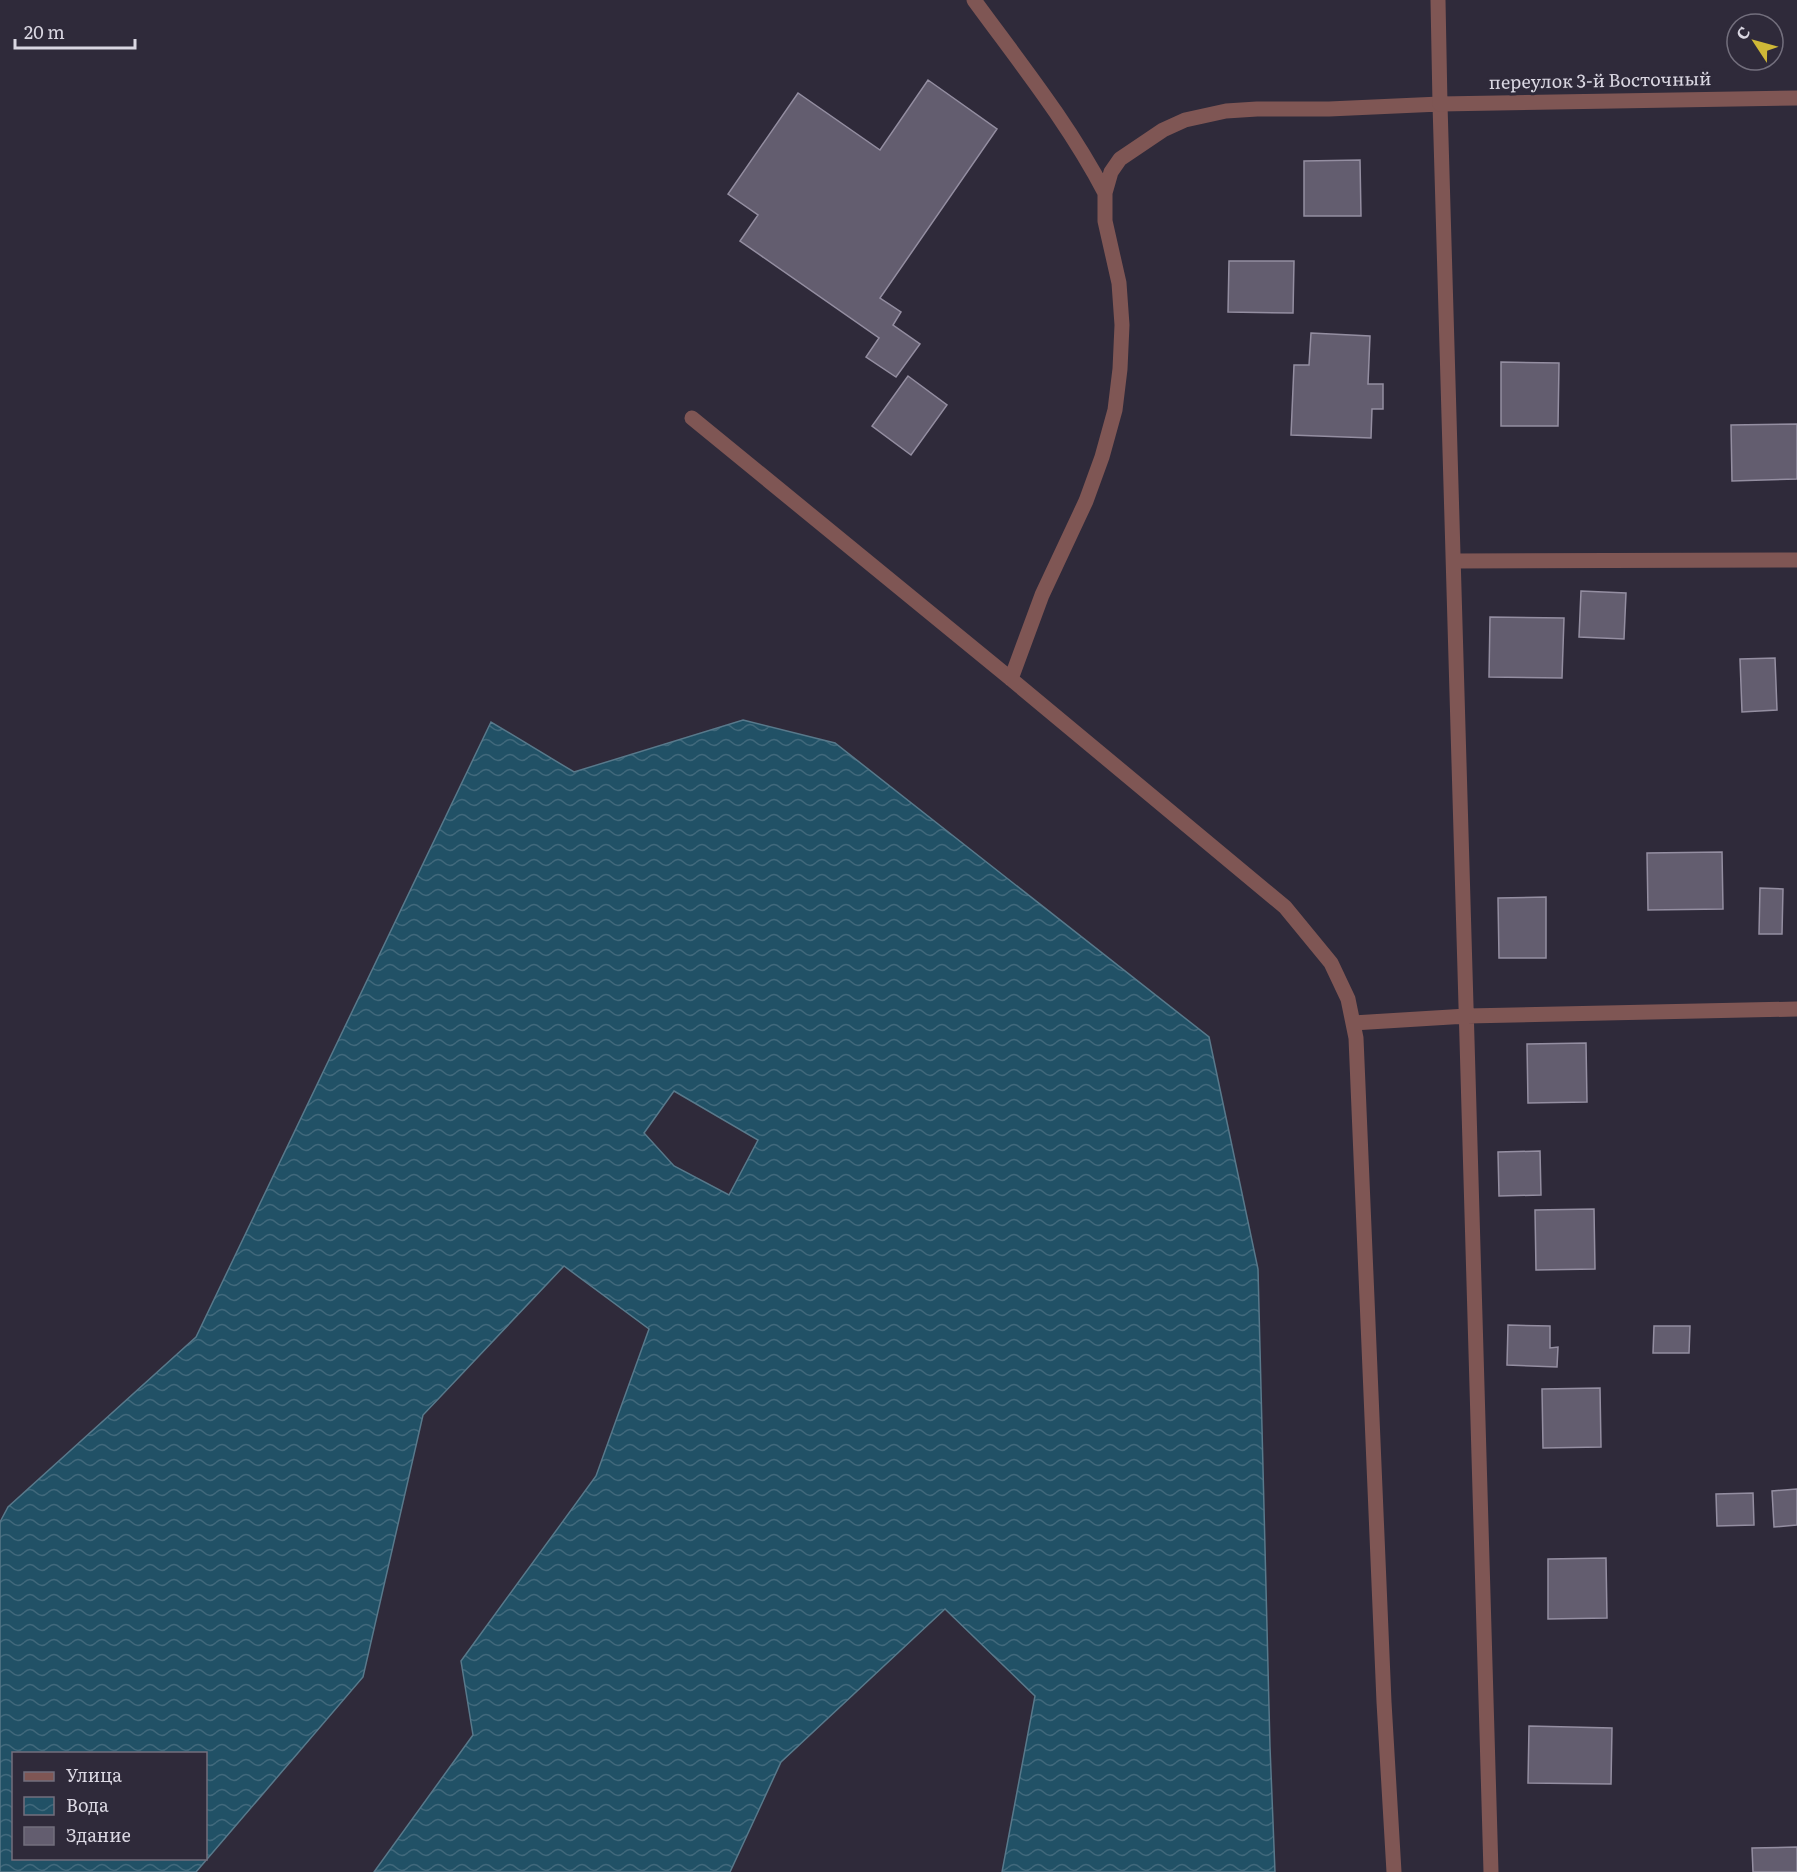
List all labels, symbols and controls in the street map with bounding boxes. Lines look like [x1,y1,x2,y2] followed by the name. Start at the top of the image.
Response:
[15,12,135,50] scale bar
[1725,12,1785,72] north arrow
[24,18,65,45] text: 20 m
[1729,21,1755,44] text: С
[1488,64,1712,95] street label: переулок 3-й Восточный
[12,1752,207,1860] legend
[66,1761,122,1788] text: Улица
[66,1791,109,1818] text: Вода
[66,1821,131,1848] text: Здание

